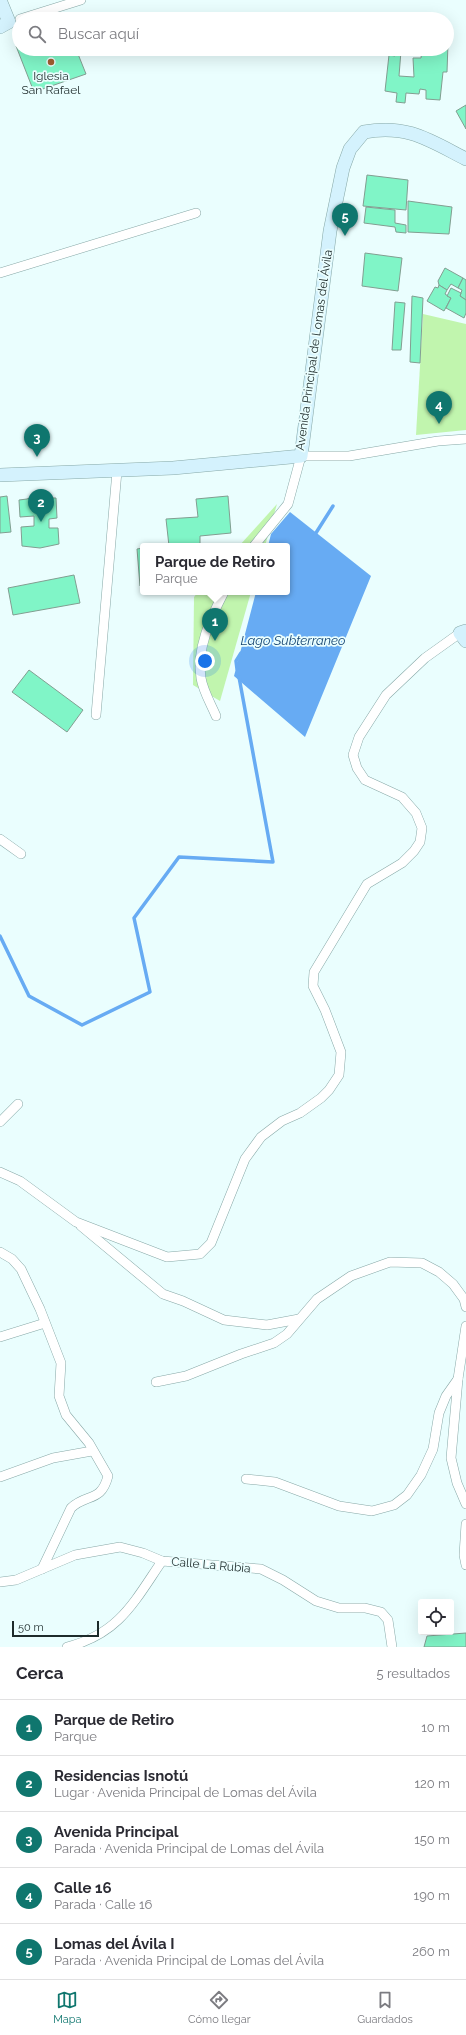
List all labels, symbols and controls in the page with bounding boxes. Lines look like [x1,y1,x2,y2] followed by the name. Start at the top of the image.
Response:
[12,12,454,56] search box
[26,23,48,45] icon: search
[58,25,139,43] text: Buscar aquí
[46,57,56,67] marker: Iglesia San Rafael
[22,69,81,97] place label: Iglesia San Rafael
[332,203,358,236] pin: 5
[293,249,335,451] street label: Avenida Principal de Lomas del Ávila
[426,391,452,424] pin: 4
[24,424,50,457] pin: 3
[28,489,54,522] pin: 2
[140,543,290,595] popup
[155,553,275,571] text: Parque de Retiro
[155,571,198,586] text: Parque
[202,608,228,641] pin: 1
[241,633,345,648] water label: Lago Subterraneo
[195,651,215,671] your location
[171,1555,251,1575] street label: Calle La Rubia
[418,1599,454,1635] map controls
[418,1599,454,1635] button: locate
[12,1619,99,1638] scale bar
[18,1621,44,1634] text: 50 m
[16,1663,64,1683] text: Cerca
[377,1666,450,1681] text: 5 resultados
[54,1711,174,1729] text: Parque de Retiro
[26,1720,32,1735] text: 1
[421,1720,450,1735] text: 10 m
[54,1729,97,1744] text: Parque
[54,1767,188,1785] text: Residencias Isnotú
[25,1776,33,1791] text: 2
[414,1776,450,1791] text: 120 m
[54,1785,317,1800] text: Lugar · Avenida Principal de Lomas del Ávila
[54,1823,179,1841] text: Avenida Principal
[25,1832,33,1847] text: 3
[414,1832,450,1847] text: 150 m
[54,1841,324,1856] text: Parada · Avenida Principal de Lomas del Ávila
[54,1879,112,1897] text: Calle 16
[25,1888,33,1903] text: 4
[414,1888,450,1903] text: 190 m
[54,1897,152,1912] text: Parada · Calle 16
[54,1935,174,1953] text: Lomas del Ávila I
[25,1944,33,1959] text: 5
[412,1944,450,1959] text: 260 m
[54,1953,324,1968] text: Parada · Avenida Principal de Lomas del Ávila
[53,1989,82,2026] tab: Mapa
[188,1989,251,2026] tab: Cómo llegar
[357,1989,413,2026] tab: Guardados

